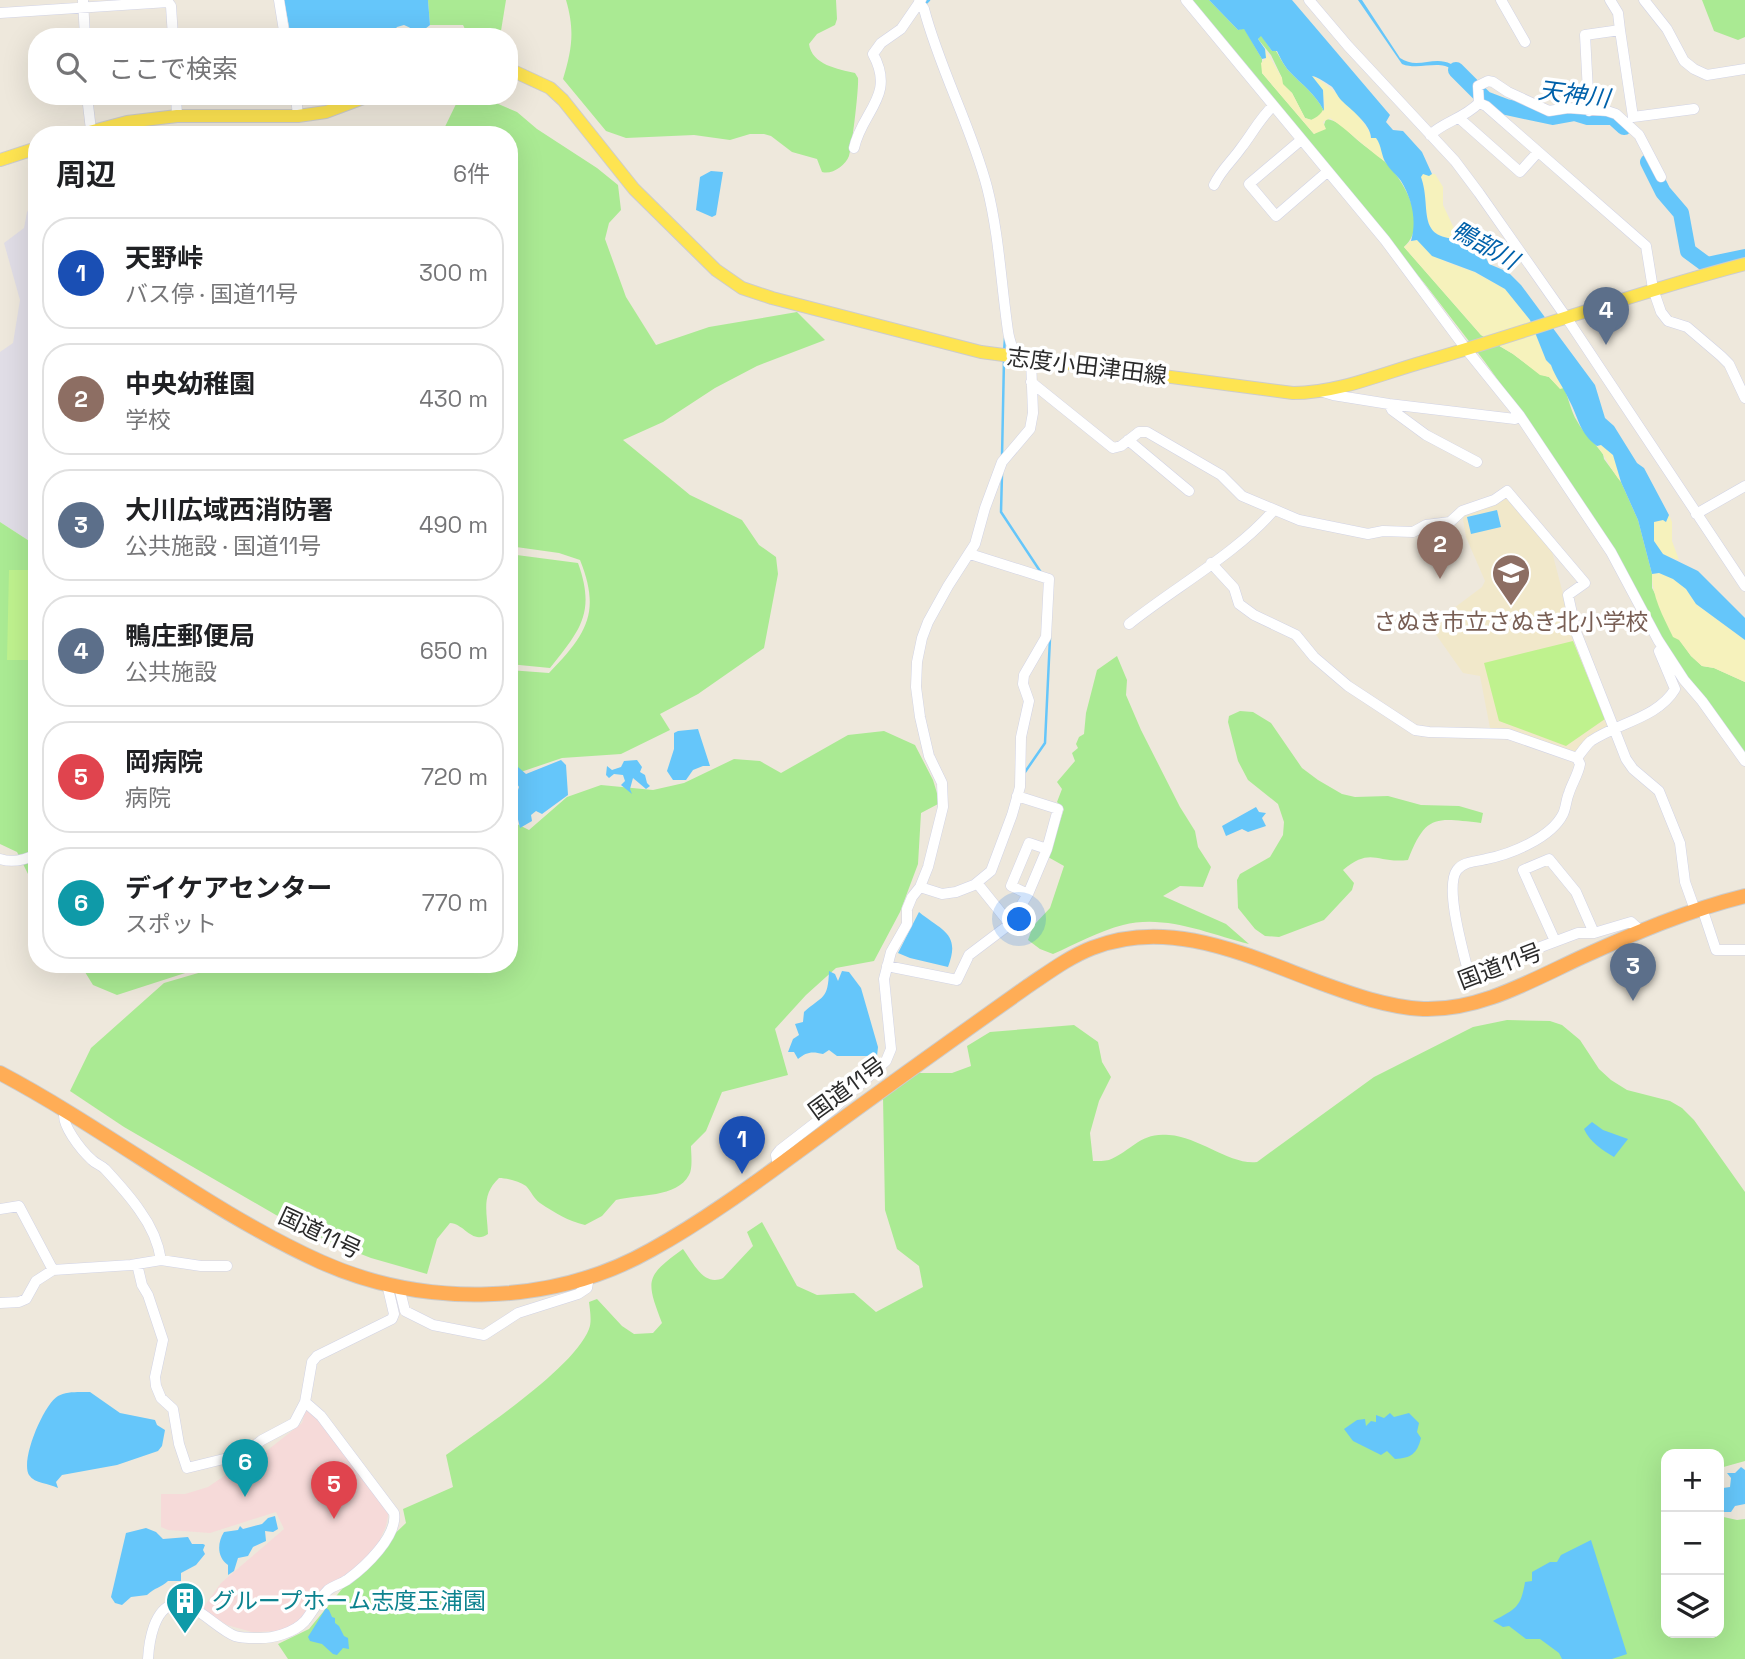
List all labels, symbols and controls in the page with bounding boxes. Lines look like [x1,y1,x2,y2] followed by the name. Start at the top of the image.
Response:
[28,28,518,105] search box
[52,48,90,86] icon: search
[108,52,238,86] text: ここで検索
[1536,74,1615,114] water label: 天神川
[56,155,116,194] text: 周辺
[453,159,490,189] text: 6件
[1446,214,1527,277] water label: 鴨部川
[125,241,203,275] text: 天野峠
[76,258,86,288] text: 1
[419,258,488,288] text: 300 m
[125,279,298,309] text: バス停 · 国道11号
[1583,287,1629,345] pin: 4
[1005,341,1169,391] street label: 志度小田津田線
[125,367,255,401] text: 中央幼稚園
[74,384,88,414] text: 2
[419,384,488,414] text: 430 m
[125,405,171,435] text: 学校
[125,493,333,527] text: 大川広域西消防署
[74,510,88,540] text: 3
[419,510,488,540] text: 490 m
[1417,521,1463,579] pin: 2
[125,531,321,561] text: 公共施設 · 国道11号
[1490,552,1532,607] school or university icon: さぬき市立さぬき北小学校
[1373,607,1649,637] place label: さぬき市立さぬき北小学校
[125,619,255,653] text: 鴨庄郵便局
[74,636,88,666] text: 4
[420,636,488,666] text: 650 m
[125,657,217,687] text: 公共施設
[125,745,203,779] text: 岡病院
[74,762,88,792] text: 5
[421,762,488,792] text: 720 m
[125,783,171,813] text: 病院
[125,871,332,905] text: デイケアセンター
[74,888,88,918] text: 6
[422,888,488,918] text: 770 m
[1002,902,1036,936] your location
[125,909,217,939] text: スポット
[1453,936,1547,996] street label: 国道11号
[1610,943,1656,1001] pin: 3
[802,1050,892,1126] street label: 国道11号
[719,1116,765,1174] pin: 1
[274,1201,366,1265] street label: 国道11号
[222,1439,268,1497] pin: 6
[1661,1449,1724,1638] map controls
[1661,1449,1724,1512] button: +
[311,1461,357,1519] pin: 5
[1661,1512,1724,1575] button: −
[1661,1575,1724,1638] button: layers
[164,1580,206,1635] building icon: グループホーム志度玉浦園
[212,1586,486,1616] place label: グループホーム志度玉浦園

